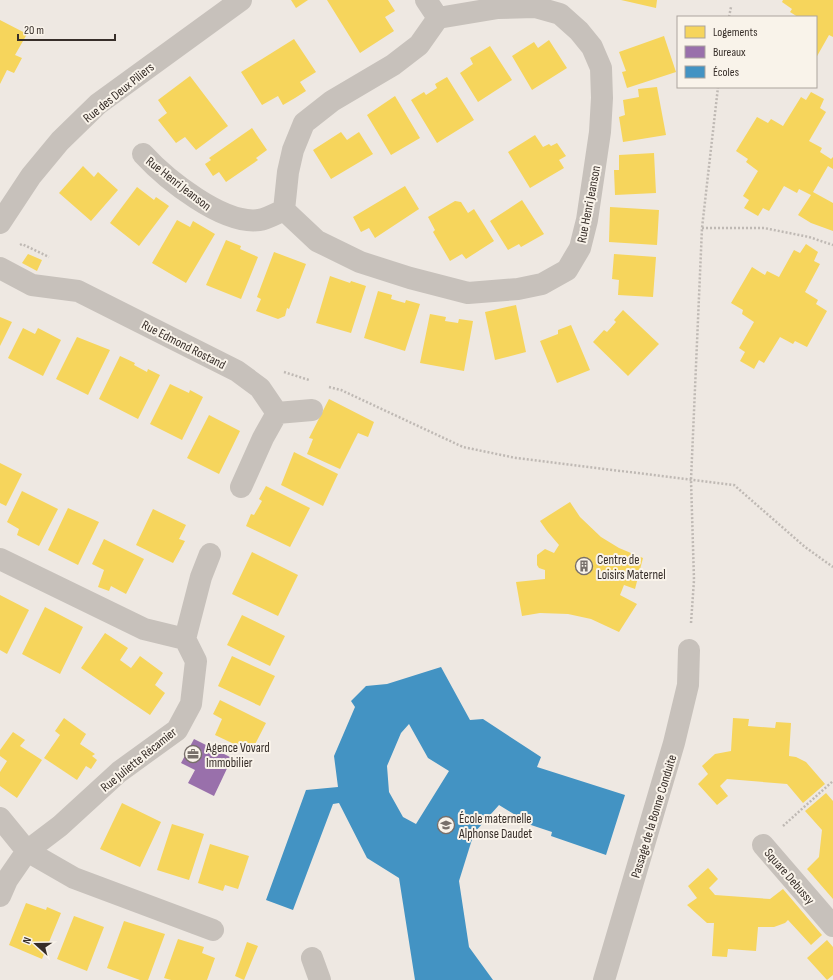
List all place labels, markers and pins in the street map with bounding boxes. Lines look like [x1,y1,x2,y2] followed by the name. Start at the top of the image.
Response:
[597,552,666,583] place label: Centre de Loisirs Maternel
[574,556,594,576] building icon: Centre de Loisirs Maternel
[205,740,270,771] place label: Agence Vovard Immobilier
[183,744,203,764] office icon: Agence Vovard Immobilier
[458,811,532,842] place label: École maternelle Alphonse Daudet
[436,815,456,835] school or university icon: École maternelle Alphonse Daudet

